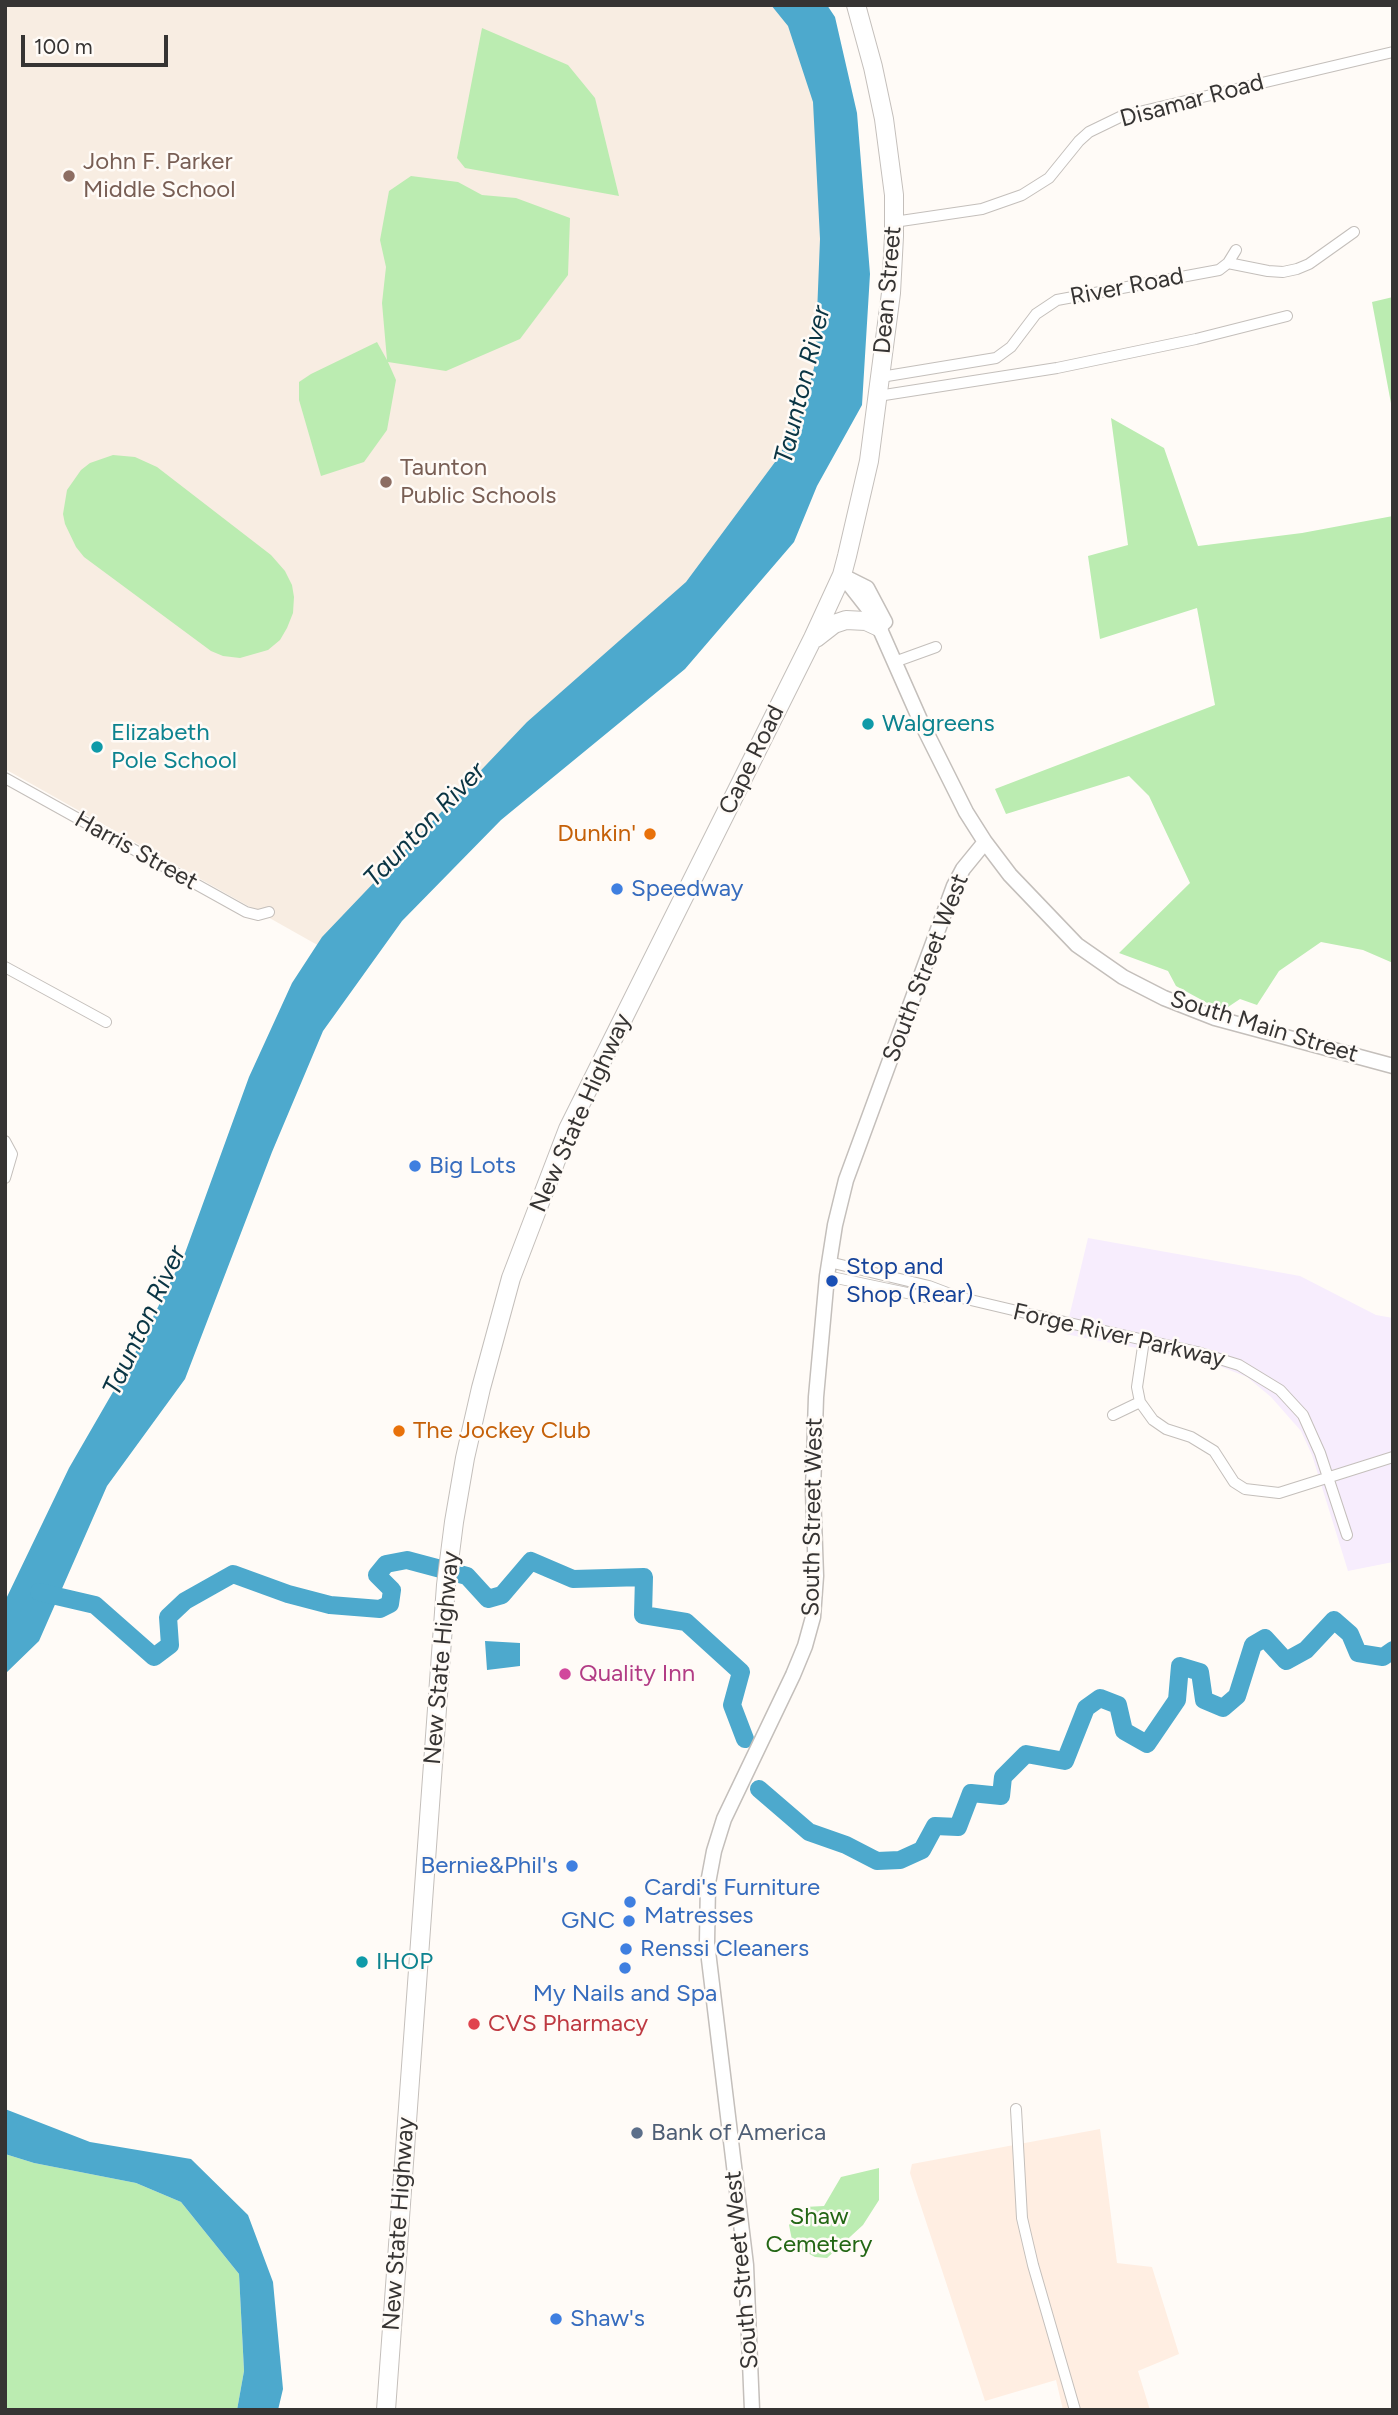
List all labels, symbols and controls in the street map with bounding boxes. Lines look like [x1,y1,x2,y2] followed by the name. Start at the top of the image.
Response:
[24,21,172,65] scale bar
[34,34,93,59] text: 100 m
[1117,68,1267,134] street label: Disamar Road
[83,148,236,204] place label: John F. Parker Middle School
[61,168,77,184] marker: John F. Parker Middle School
[868,225,908,355] street label: Dean Street
[1068,262,1186,312] street label: River Road
[768,303,838,467] water label: Taunton River
[400,454,556,510] place label: Taunton Public Schools
[378,474,394,490] marker: Taunton Public Schools
[713,701,791,819] street label: Cape Road
[882,710,995,738] place label: Walgreens
[860,716,876,732] marker: Walgreens
[111,719,237,775] place label: Elizabeth Pole School
[89,739,105,755] marker: Elizabeth Pole School
[358,756,492,894] water label: Taunton River
[69,805,203,897] street label: Harris Street
[557,820,636,848] place label: Dunkin'
[642,826,658,842] marker: Dunkin'
[877,870,975,1066] street label: South Street West
[631,875,743,903] place label: Speedway
[609,881,625,897] marker: Speedway
[1167,985,1361,1069] street label: South Main Street
[524,1009,638,1217] street label: New State Highway
[429,1152,516,1180] place label: Big Lots
[407,1158,423,1174] marker: Big Lots
[97,1241,193,1401] water label: Taunton River
[846,1253,974,1309] place label: Stop and Shop (Rear)
[824,1273,840,1289] marker: Stop and Shop (Rear)
[1010,1298,1228,1374] street label: Forge River Parkway
[413,1417,591,1445] place label: The Jockey Club
[797,1417,829,1617] street label: South Street West
[391,1423,407,1439] marker: The Jockey Club
[418,1550,466,1766] street label: New State Highway
[579,1660,695,1688] place label: Quality Inn
[557,1666,573,1682] marker: Quality Inn
[420,1852,558,1880] place label: Bernie&Phil's
[564,1858,580,1874] marker: Bernie&Phil's
[644,1874,820,1930] place label: Cardi's Furniture Matresses
[622,1894,638,1910] marker: Cardi's Furniture Matresses
[561,1907,615,1935] place label: GNC
[621,1913,637,1929] marker: GNC
[640,1935,809,1963] place label: Renssi Cleaners
[618,1941,634,1957] marker: Renssi Cleaners
[376,1948,433,1976] place label: IHOP
[354,1954,370,1970] marker: IHOP
[617,1960,633,1976] marker: My Nails and Spa
[533,1980,717,2008] place label: My Nails and Spa
[488,2010,648,2038] place label: CVS Pharmacy
[466,2016,482,2032] marker: CVS Pharmacy
[377,2116,421,2332] street label: New State Highway
[651,2119,826,2147] place label: Bank of America
[629,2125,645,2141] marker: Bank of America
[719,2170,765,2370] street label: South Street West
[766,2203,872,2259] park label: Shaw Cemetery
[570,2305,645,2333] place label: Shaw's
[548,2311,564,2327] marker: Shaw's

